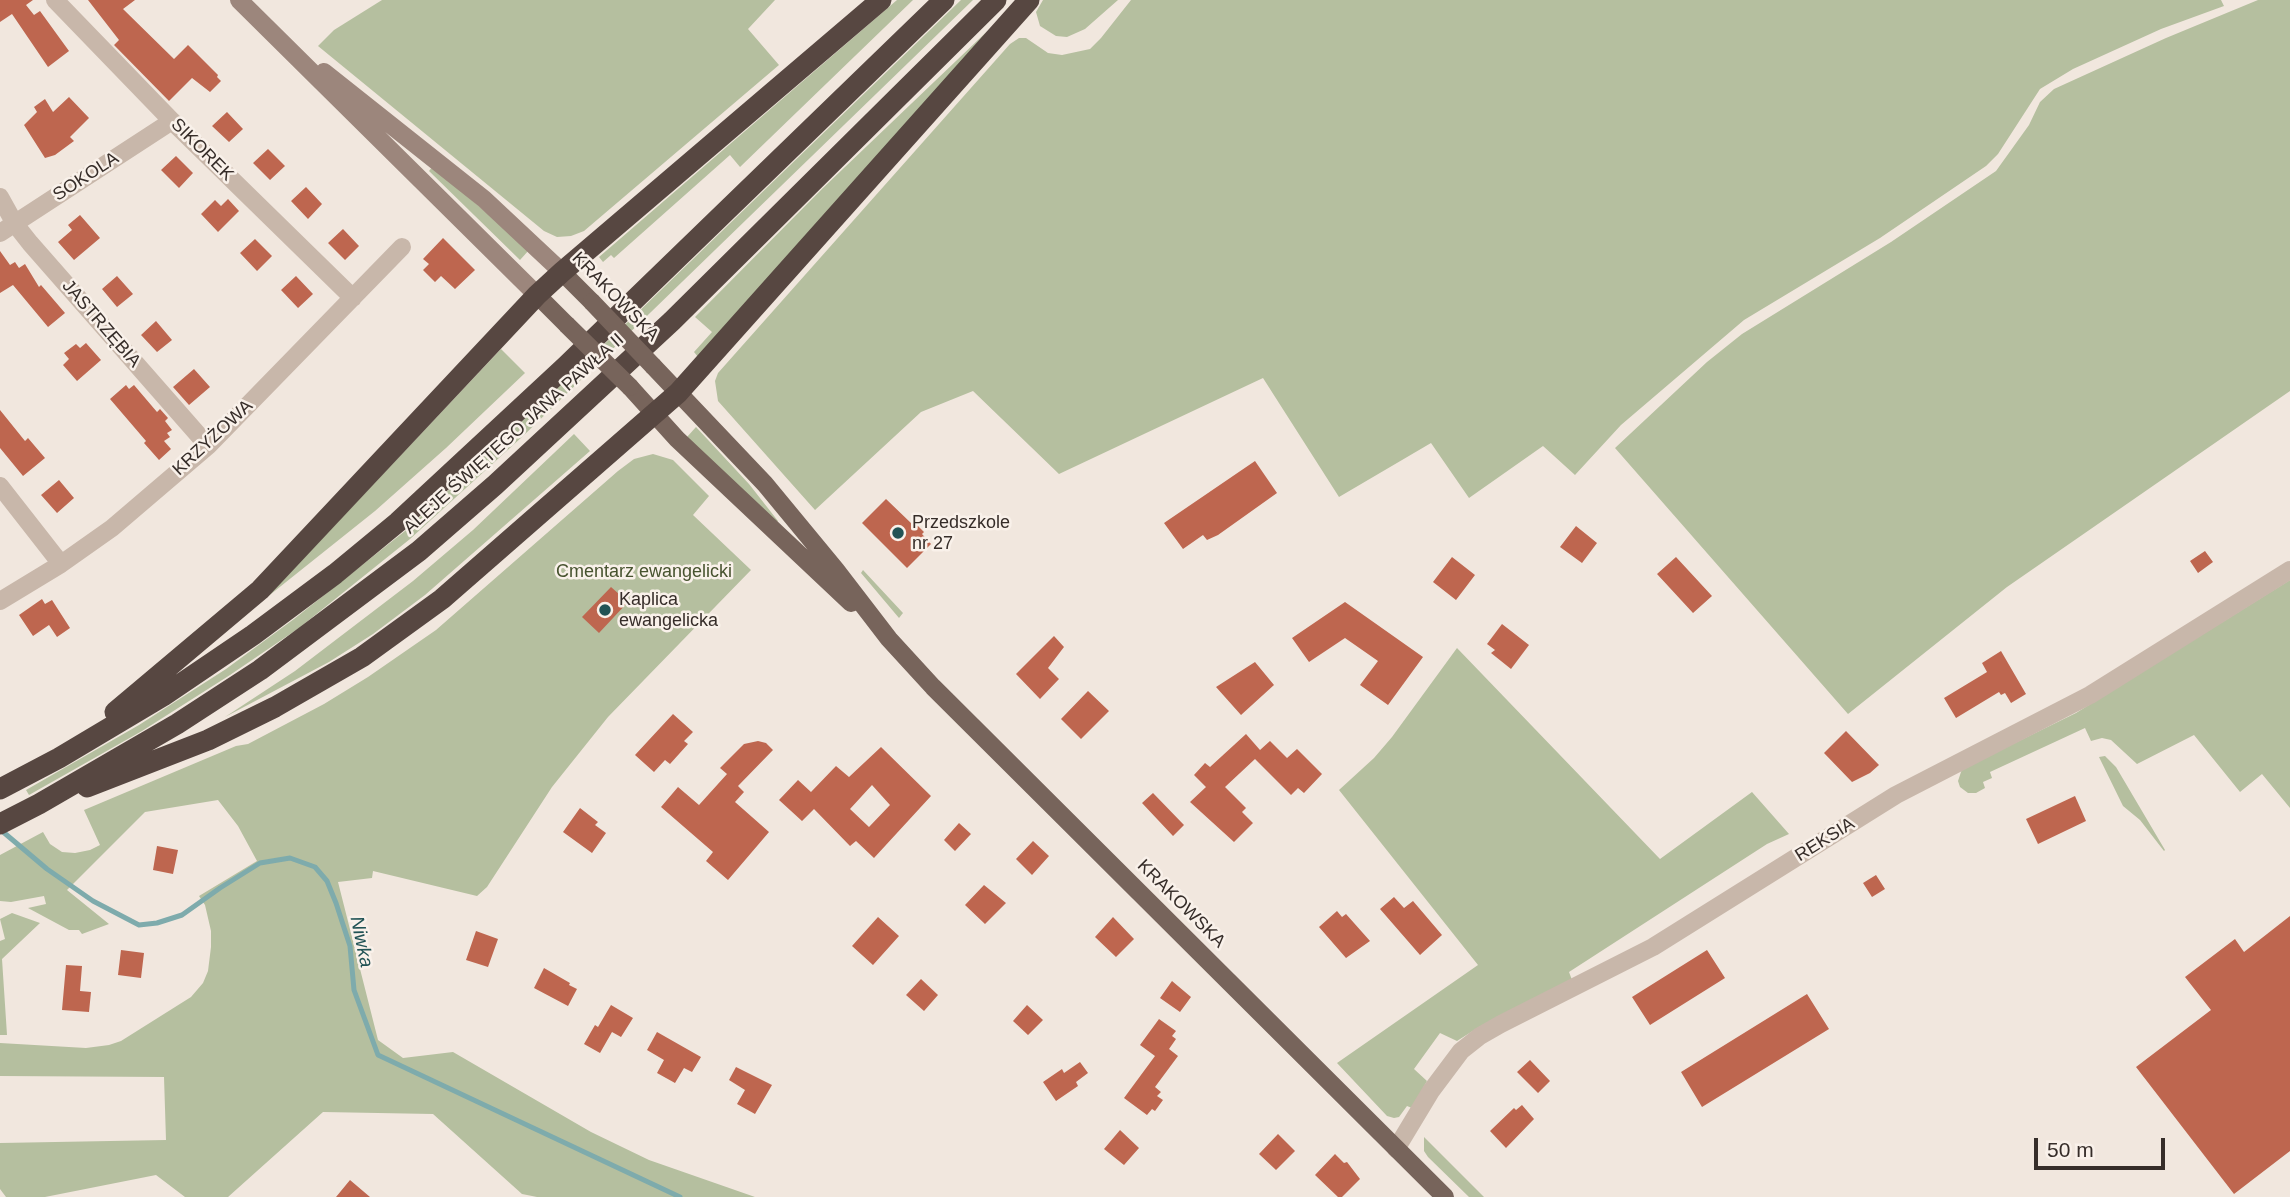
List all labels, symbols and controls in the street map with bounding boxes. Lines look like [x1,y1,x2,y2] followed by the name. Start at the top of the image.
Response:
[166,114,238,186] street label: SIKOREK
[49,148,123,206] street label: SOKOLA
[567,248,663,346] street label: KRAKOWSKA
[57,276,145,372] street label: JASTRZĘBIA
[399,329,629,539] street label: ALEJE ŚWIĘTEGO JANA PAWŁA II
[169,396,257,480] street label: KRZYŻOWA
[912,512,1010,554] place label: Przedszkole nr 27
[890,525,906,541] marker: Przedszkole nr 27
[556,561,732,583] park label: Cmentarz ewangelicki
[619,589,718,632] place label: Kaplica ewangelicka
[597,602,613,618] marker: Kaplica ewangelicka
[1791,813,1859,867] street label: REKSIA
[1132,855,1230,953] street label: KRAKOWSKA
[344,914,378,970] water label: Niwka
[2038,1124,2169,1168] scale bar
[2047,1138,2094,1161] text: 50 m

